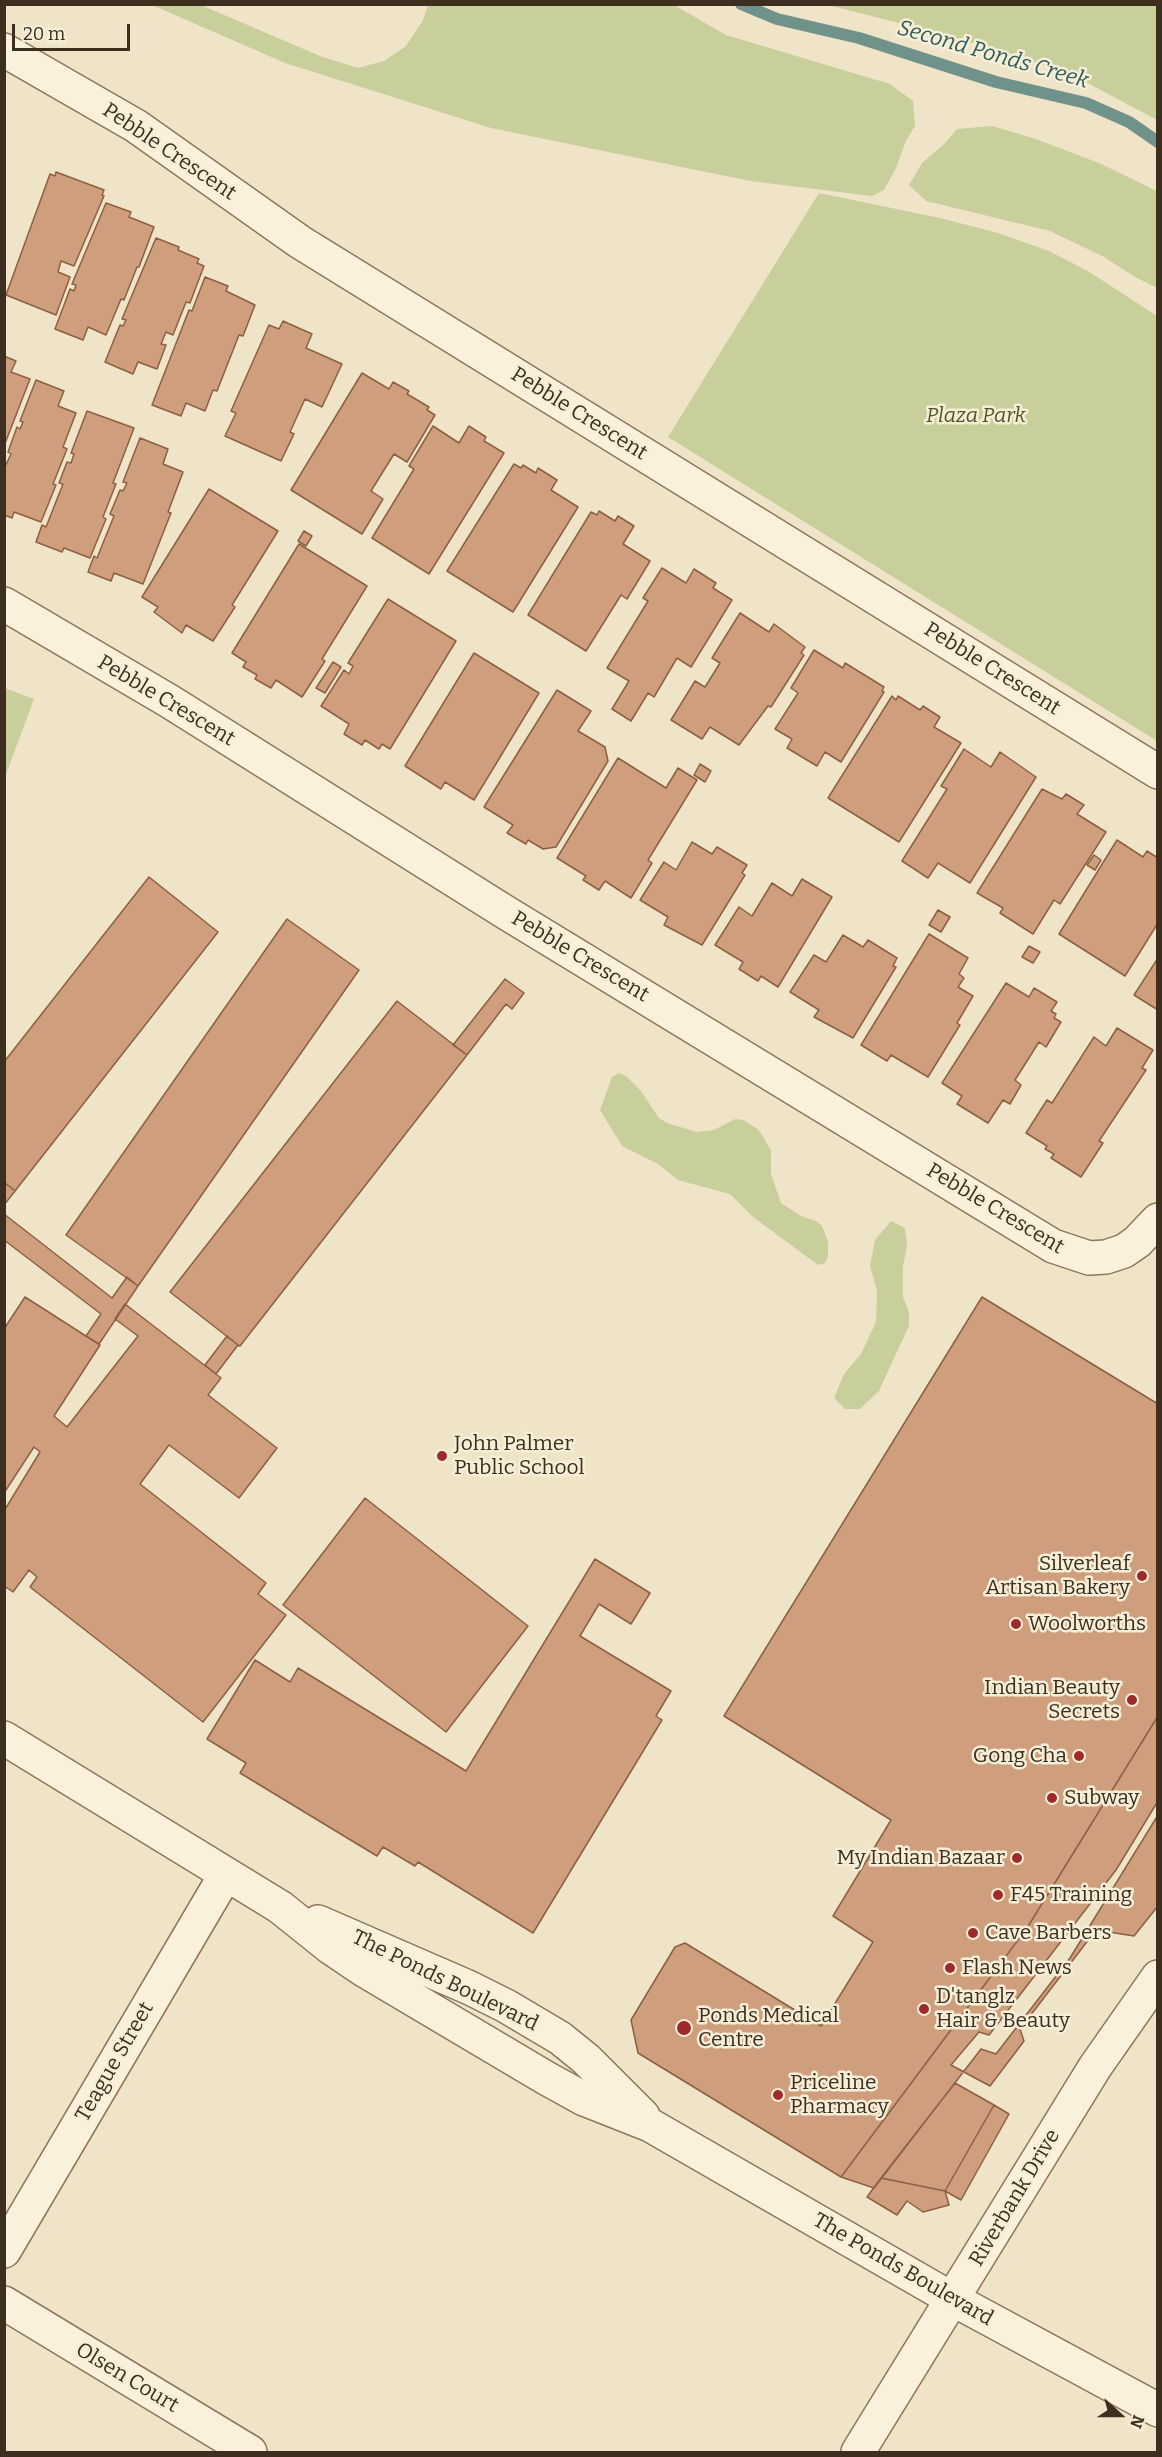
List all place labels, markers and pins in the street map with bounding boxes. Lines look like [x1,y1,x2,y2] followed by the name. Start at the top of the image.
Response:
[454,1431,585,1481] place label: John Palmer Public School
[435,1449,449,1463] marker: John Palmer Public School
[985,1551,1130,1601] place label: Silverleaf Artisan Bakery
[1135,1569,1149,1583] marker: Silverleaf Artisan Bakery
[1028,1611,1146,1637] place label: Woolworths
[1009,1617,1023,1631] marker: Woolworths
[984,1675,1120,1725] place label: Indian Beauty Secrets
[1125,1693,1139,1707] marker: Indian Beauty Secrets
[973,1743,1067,1769] place label: Gong Cha
[1072,1749,1086,1763] marker: Gong Cha
[1064,1785,1139,1811] place label: Subway
[1045,1791,1059,1805] marker: Subway
[837,1845,1005,1871] place label: My Indian Bazaar
[1010,1851,1024,1865] marker: My Indian Bazaar
[1010,1882,1132,1908] place label: F45 Training
[991,1888,1005,1902] marker: F45 Training
[985,1920,1112,1946] place label: Cave Barbers
[966,1926,980,1940] marker: Cave Barbers
[962,1955,1072,1981] place label: Flash News
[943,1961,957,1975] marker: Flash News
[936,1984,1070,2034] place label: D'tanglz Hair & Beauty
[917,2002,931,2016] marker: D'tanglz Hair & Beauty
[698,2003,839,2053] place label: Ponds Medical Centre
[675,2019,693,2037] marker: Ponds Medical Centre
[790,2070,889,2120] place label: Priceline Pharmacy
[771,2088,785,2102] marker: Priceline Pharmacy

